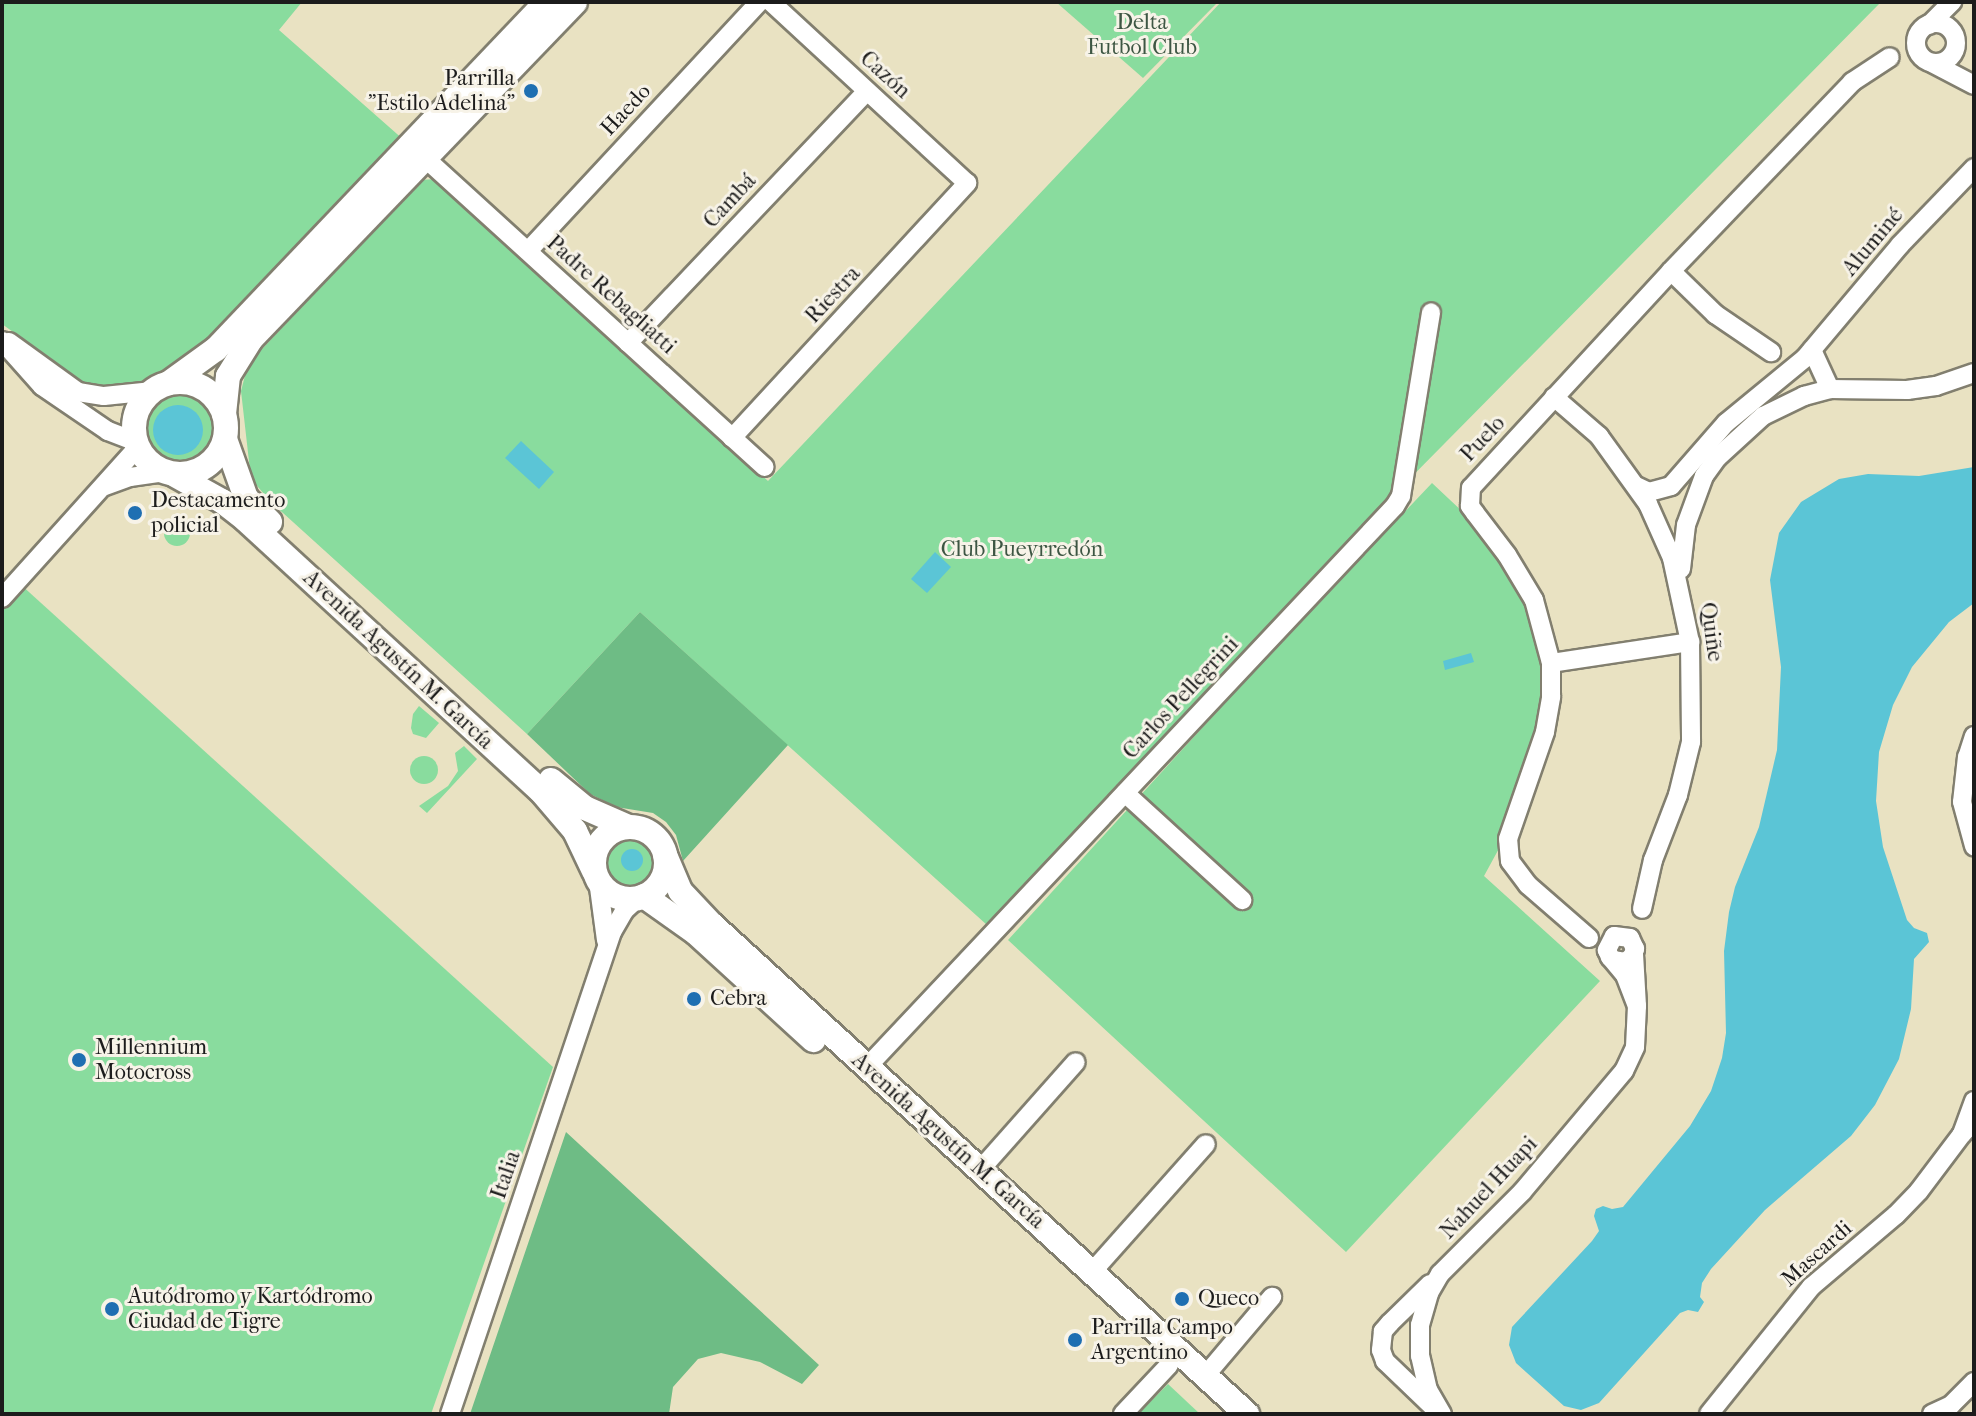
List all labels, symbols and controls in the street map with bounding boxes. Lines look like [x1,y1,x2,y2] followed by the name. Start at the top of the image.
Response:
[1087,9,1197,60] park label: Delta Futbol Club
[854,46,916,104] street label: Cazón
[368,65,515,116] place label: Parrilla "Estilo Adelina"
[595,78,657,142] street label: Haedo
[522,82,540,100] marker: Parrilla "Estilo Adelina"
[698,168,762,234] street label: Cambá
[1837,202,1909,282] street label: Aluminé
[541,230,681,360] street label: Padre Rebagliatti
[800,261,866,329] street label: Riestra
[1455,410,1511,468] street label: Puelo
[151,487,285,538] place label: Destacamento policial
[126,504,144,522] marker: Destacamento policial
[941,537,1103,563] park label: Club Pueyrredón
[297,565,499,755] street label: Avenida Agustín M. García
[1694,601,1728,663] street label: Quiñe
[1118,631,1244,765] street label: Carlos Pellegrini
[710,986,767,1012] place label: Cebra
[685,990,703,1008] marker: Cebra
[95,1034,207,1086] place label: Millennium Motocross
[846,1047,1050,1235] street label: Avenida Agustín M. García
[70,1051,88,1069] marker: Millennium Motocross
[1435,1131,1543,1245] street label: Nahuel Huapi
[486,1147,526,1203] street label: Italia
[1776,1215,1858,1293] street label: Mascardi
[128,1283,373,1334] place label: Autódromo y Kartódromo Ciudad de Tigre
[1198,1286,1259,1312] place label: Queco
[1173,1290,1191,1308] marker: Queco
[103,1300,121,1318] marker: Autódromo y Kartódromo Ciudad de Tigre
[1091,1314,1233,1366] place label: Parrilla Campo Argentino
[1066,1331,1084,1349] marker: Parrilla Campo Argentino

